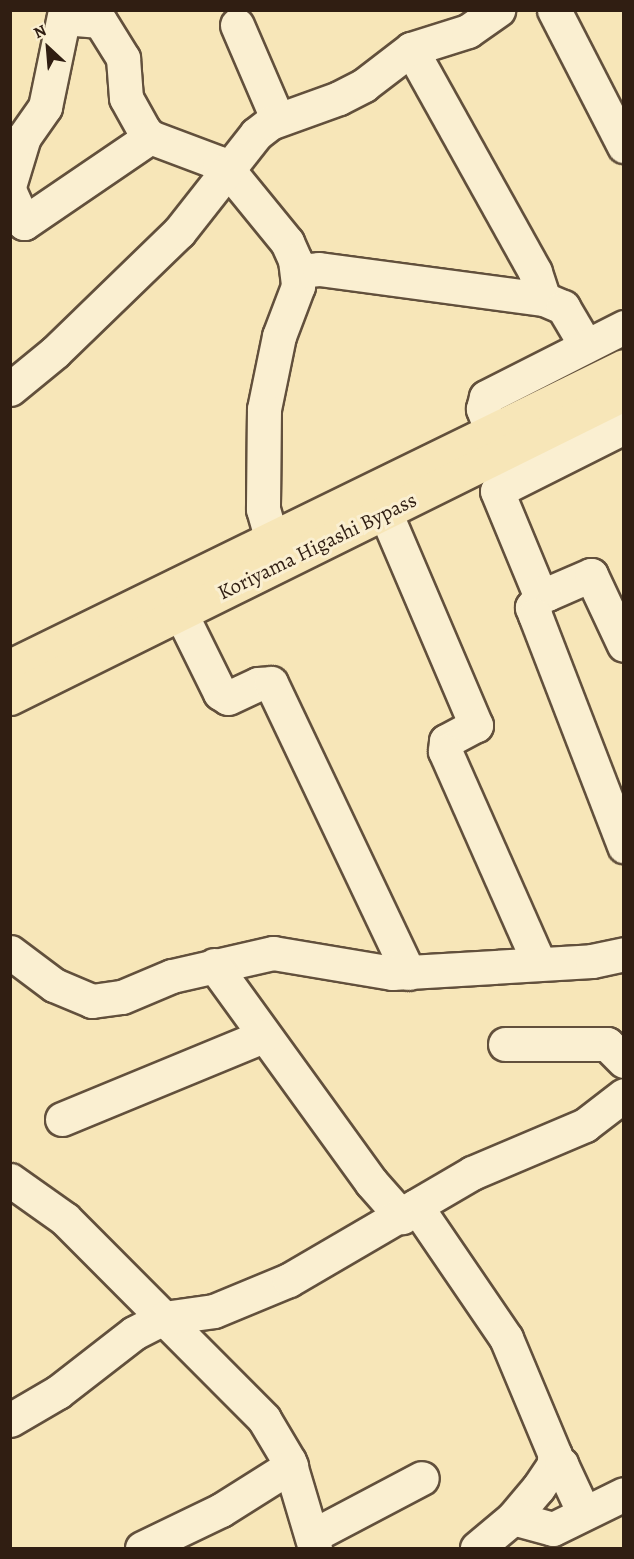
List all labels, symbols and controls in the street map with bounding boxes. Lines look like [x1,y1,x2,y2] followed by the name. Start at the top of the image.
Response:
[18,18,78,78] north arrow
[30,19,50,44] text: N
[214,487,420,605] street label: Koriyama Higashi Bypass

